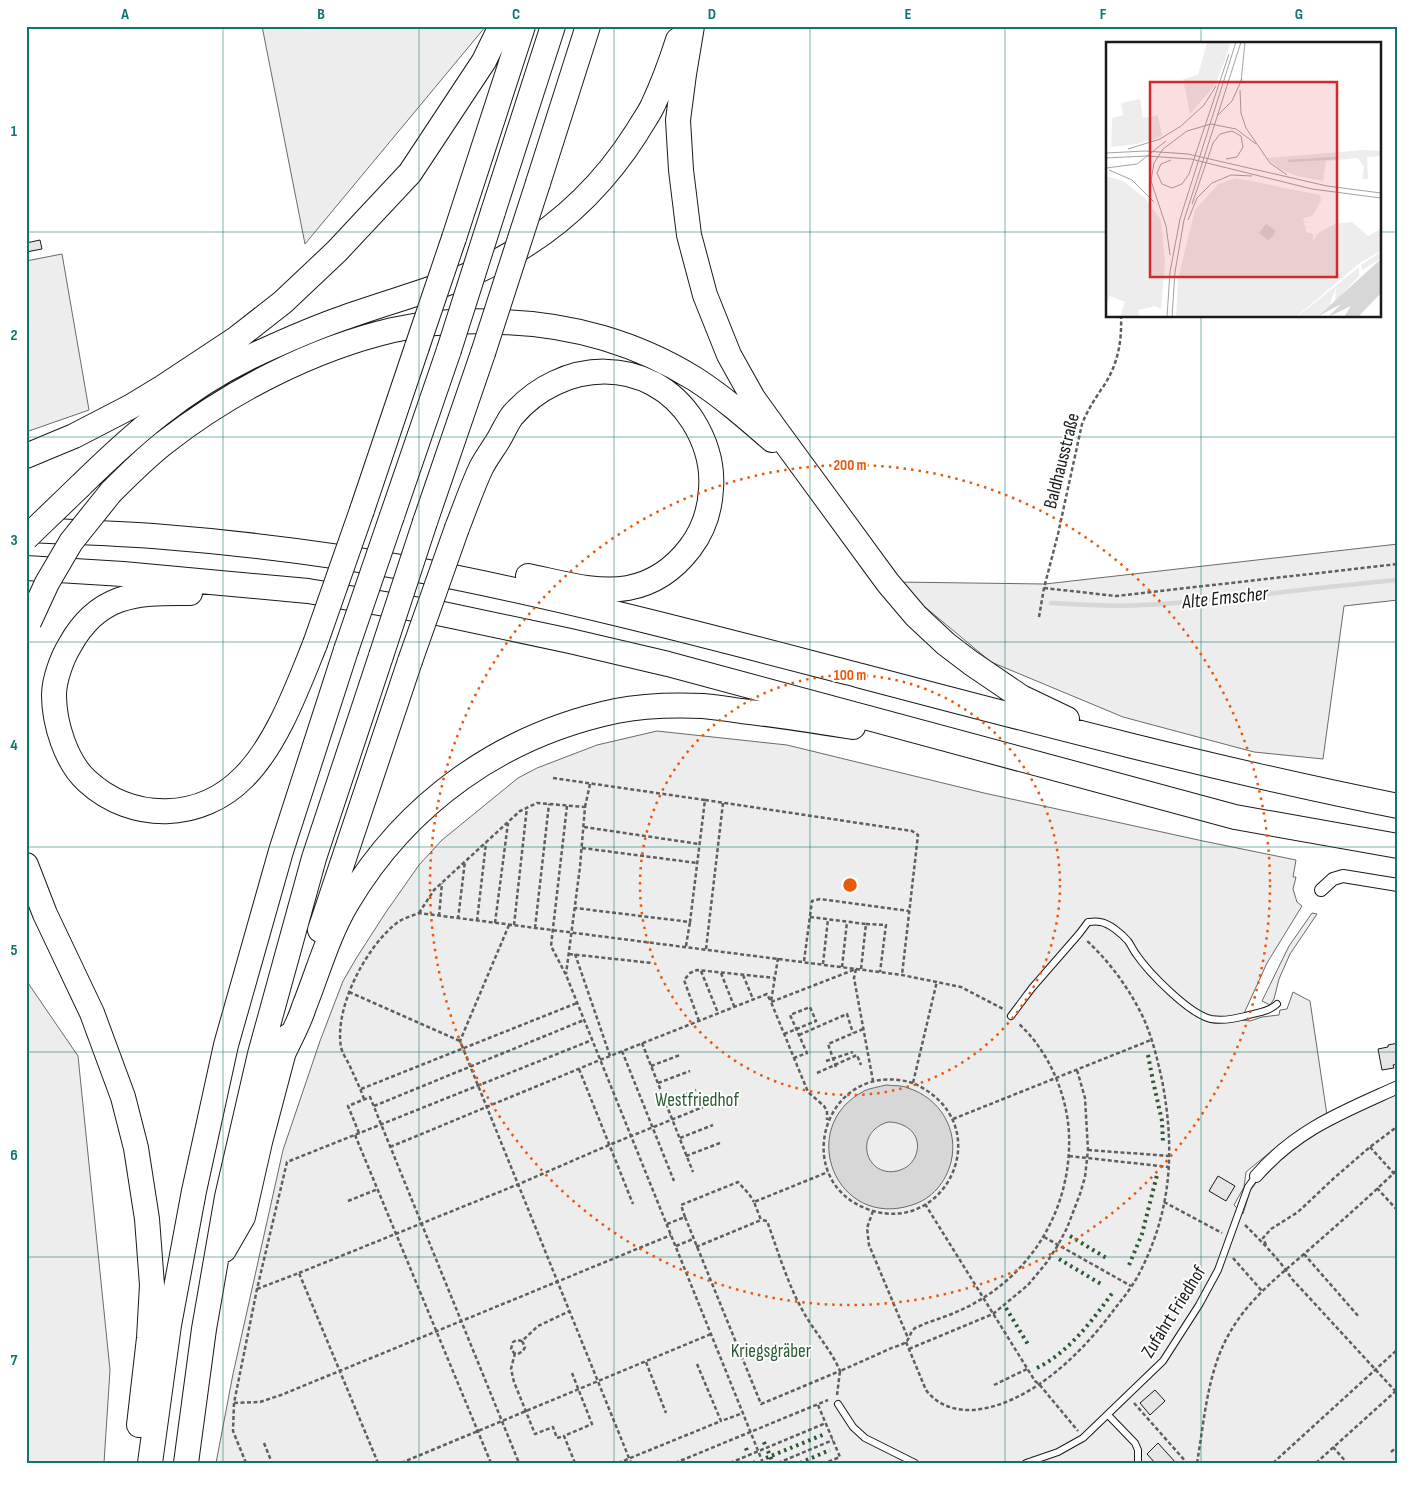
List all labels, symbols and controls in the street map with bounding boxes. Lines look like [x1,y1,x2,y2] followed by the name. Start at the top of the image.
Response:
[120,5,129,24] text: A
[317,5,325,24] text: B
[512,5,520,24] text: C
[708,5,716,24] text: D
[905,5,912,24] text: E
[1100,5,1107,24] text: F
[1295,5,1303,24] text: G
[1106,42,1382,318] inset map
[11,122,18,141] text: 1
[10,326,18,345] text: 2
[1039,411,1085,511] street label: Baldhausstraße
[833,456,867,475] text: 200 m
[10,531,18,550] text: 3
[1180,581,1271,615] water label: Alte Emscher
[834,666,866,685] text: 100 m
[10,736,18,755] text: 4
[841,876,859,894] centre of rings
[10,941,18,960] text: 5
[655,1089,739,1112] park label: Westfriedhof
[10,1146,18,1165] text: 6
[1137,1261,1212,1362] street label: Zufahrt Friedhof
[731,1340,812,1363] park label: Kriegsgräber
[11,1351,18,1370] text: 7

